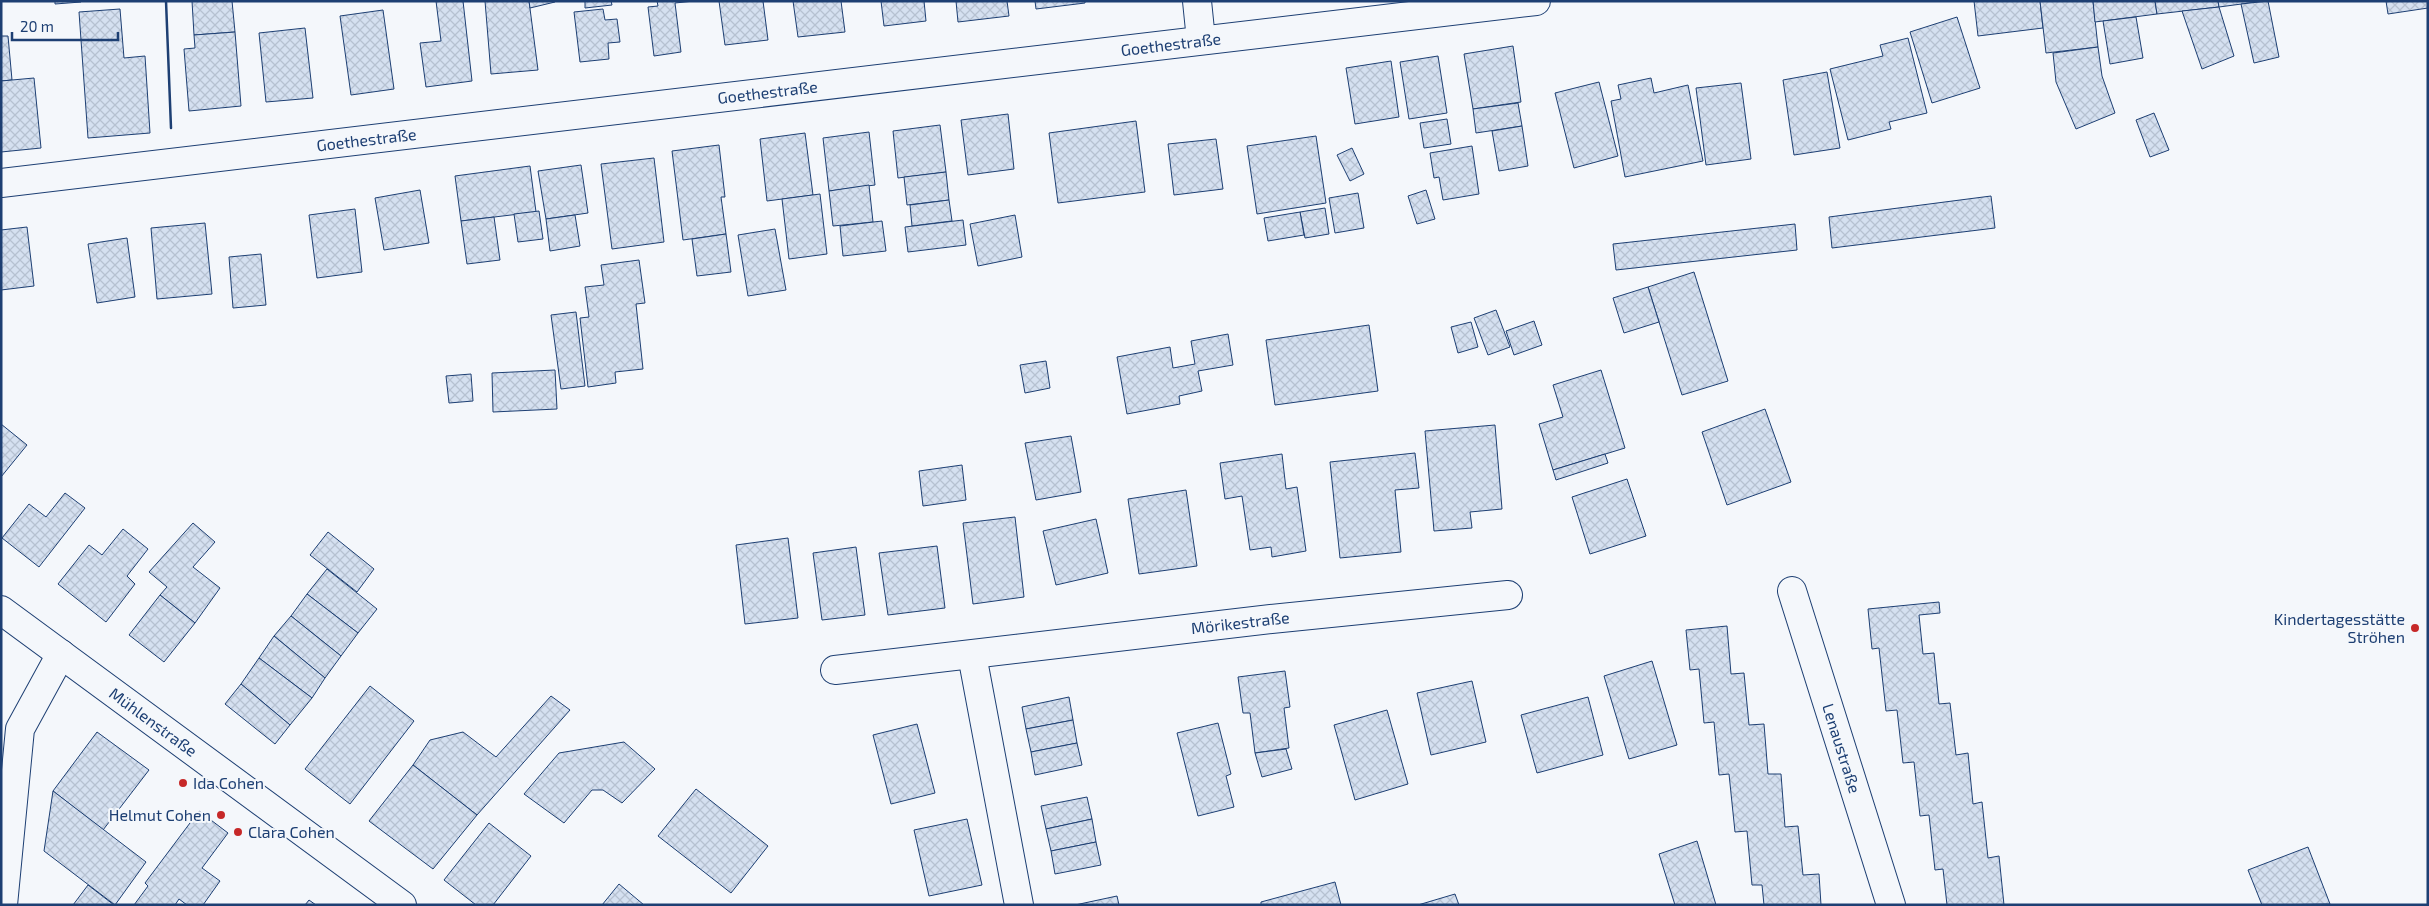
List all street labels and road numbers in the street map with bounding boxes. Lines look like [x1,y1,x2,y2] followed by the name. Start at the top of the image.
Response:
[1120,28,1222,59] street label: Goethestraße
[716,76,819,107] street label: Goethestraße
[315,124,417,155] street label: Goethestraße
[1190,607,1290,637] street label: Mörikestraße
[106,683,201,760] street label: Mühlenstraße
[1819,701,1865,795] street label: Lenaustraße

